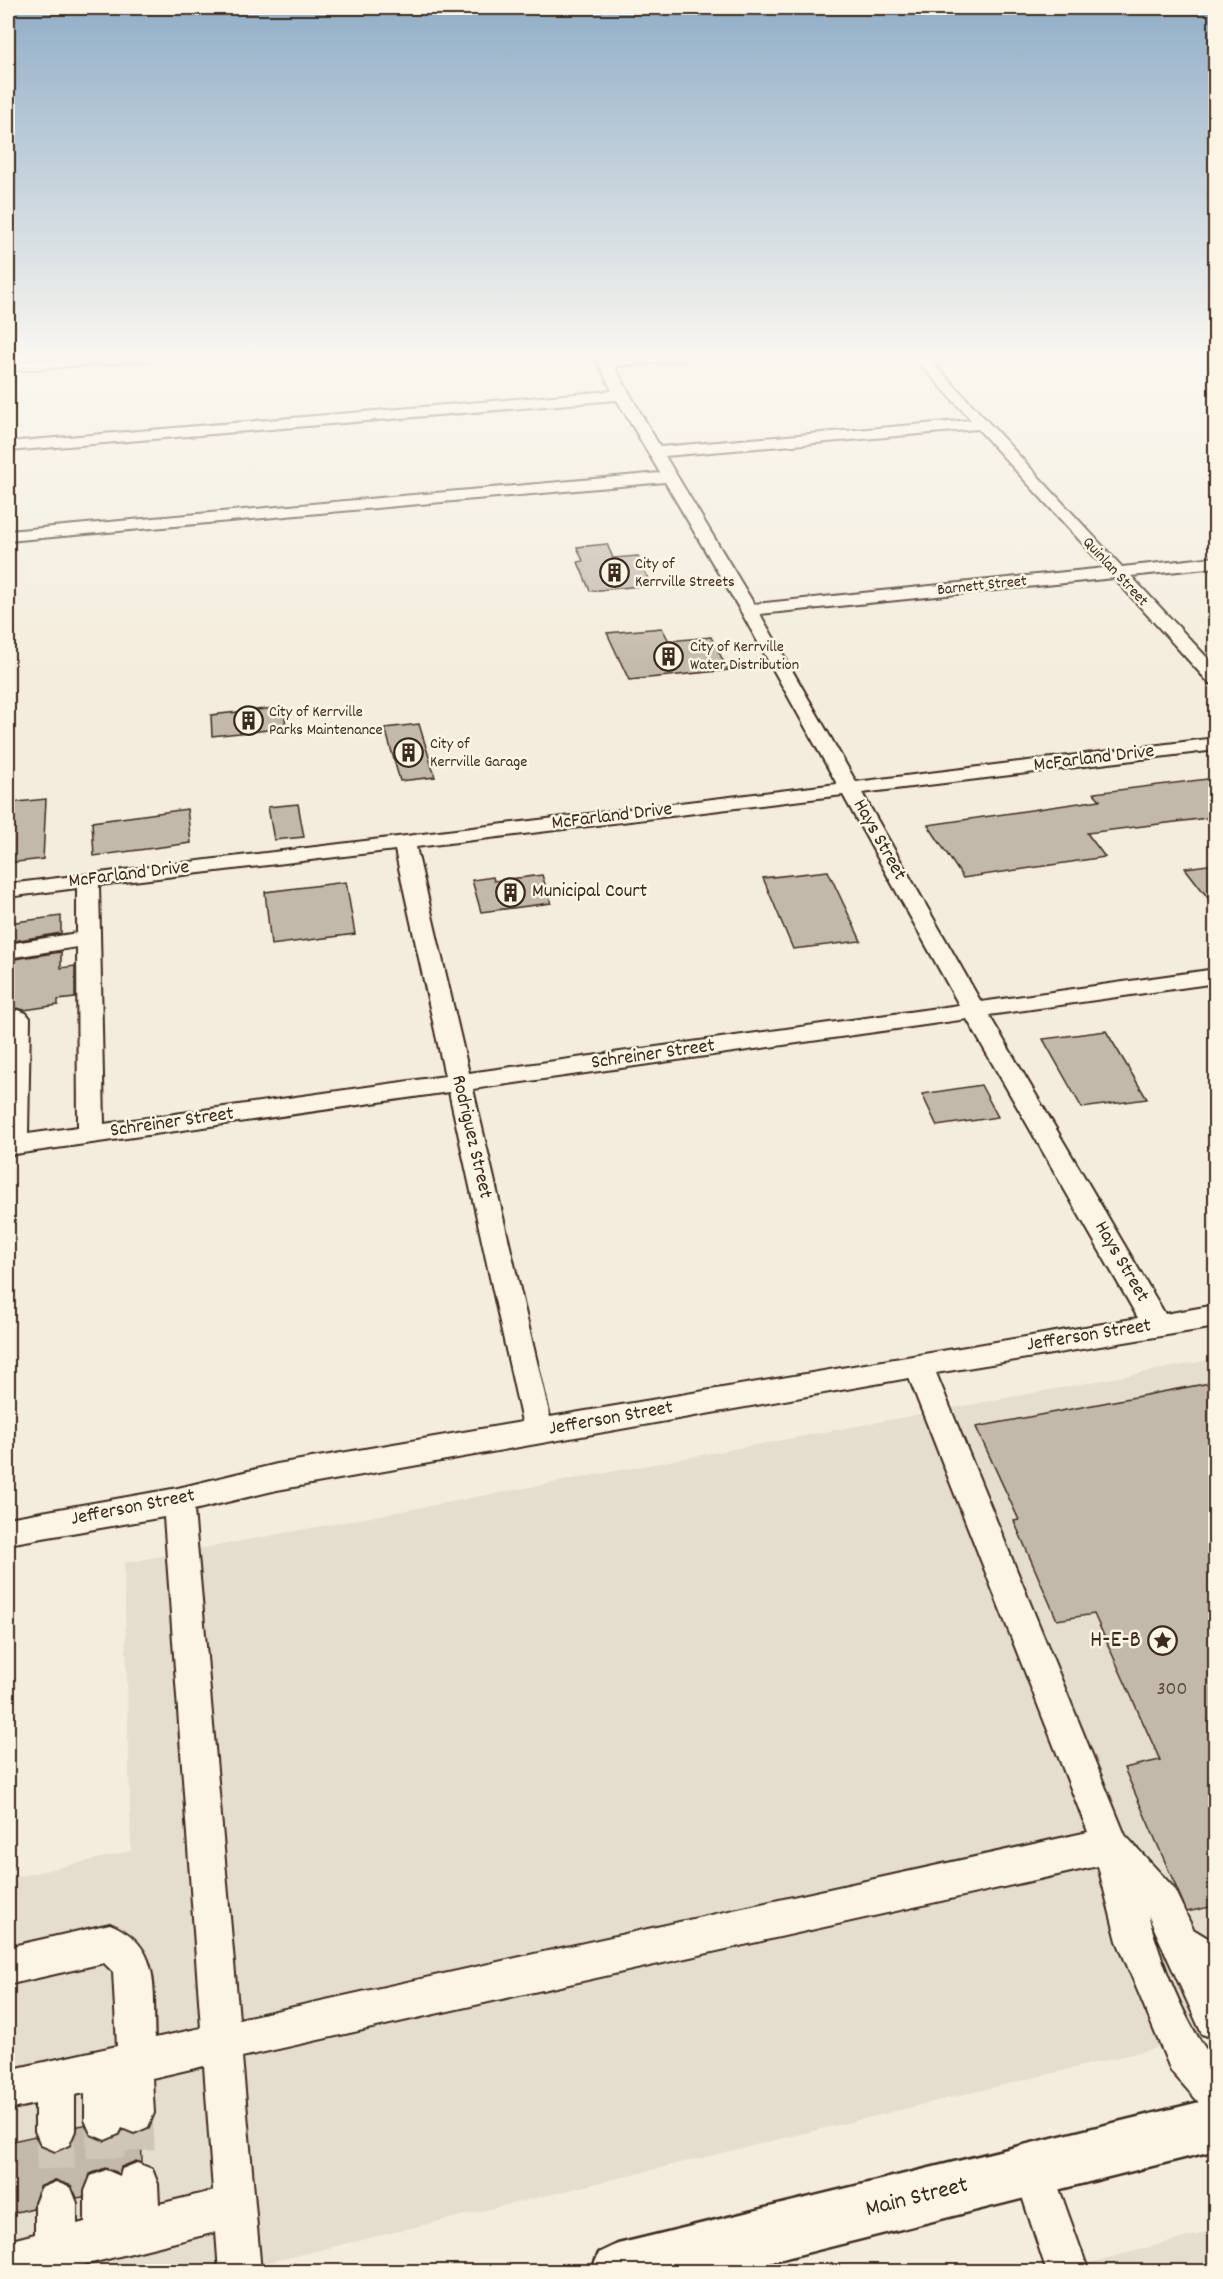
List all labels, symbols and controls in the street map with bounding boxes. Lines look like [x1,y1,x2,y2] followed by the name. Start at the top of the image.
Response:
[1077,532,1153,612] street label: Quinlan Street
[635,553,735,594] place label: City of Kerrville Streets
[598,557,630,589] building icon: City of Kerrville Streets
[936,570,1028,602] street label: Barnett Street
[690,636,799,677] place label: City of Kerrville Water Distribution
[653,640,685,672] building icon: City of Kerrville Water Distribution
[269,701,383,742] place label: City of Kerrville Parks Maintenance
[232,705,264,737] building icon: City of Kerrville Parks Maintenance
[430,733,527,774] place label: City of Kerrville Garage
[393,737,425,769] building icon: City of Kerrville Garage
[1032,738,1156,780] street label: McFarland Drive
[845,794,913,886] street label: Hays Street
[550,796,674,838] street label: McFarland Drive
[67,854,191,896] street label: McFarland Drive
[495,876,527,908] building icon: Municipal Court
[532,878,647,906] place label: Municipal Court
[589,1032,717,1078] street label: Schreiner Street
[443,1072,499,1202] street label: Rodriguez Street
[108,1100,236,1146] street label: Schreiner Street
[1087,1216,1155,1308] street label: Hays Street
[1025,1312,1153,1360] street label: Jefferson Street
[547,1394,675,1444] street label: Jefferson Street
[69,1482,197,1534] street label: Jefferson Street
[1090,1624,1141,1658] place label: H-E-B
[1146,1625,1178,1657] place icon: H-E-B
[1157,1676,1187,1704] house number: 300
[862,2169,972,2227] street label: Main Street

